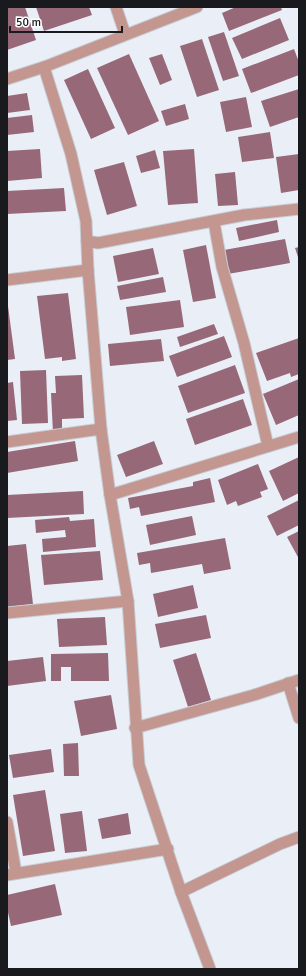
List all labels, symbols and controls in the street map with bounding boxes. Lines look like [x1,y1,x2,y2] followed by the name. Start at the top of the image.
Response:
[10,8,122,34] scale bar
[16,15,41,30] text: 50 m

